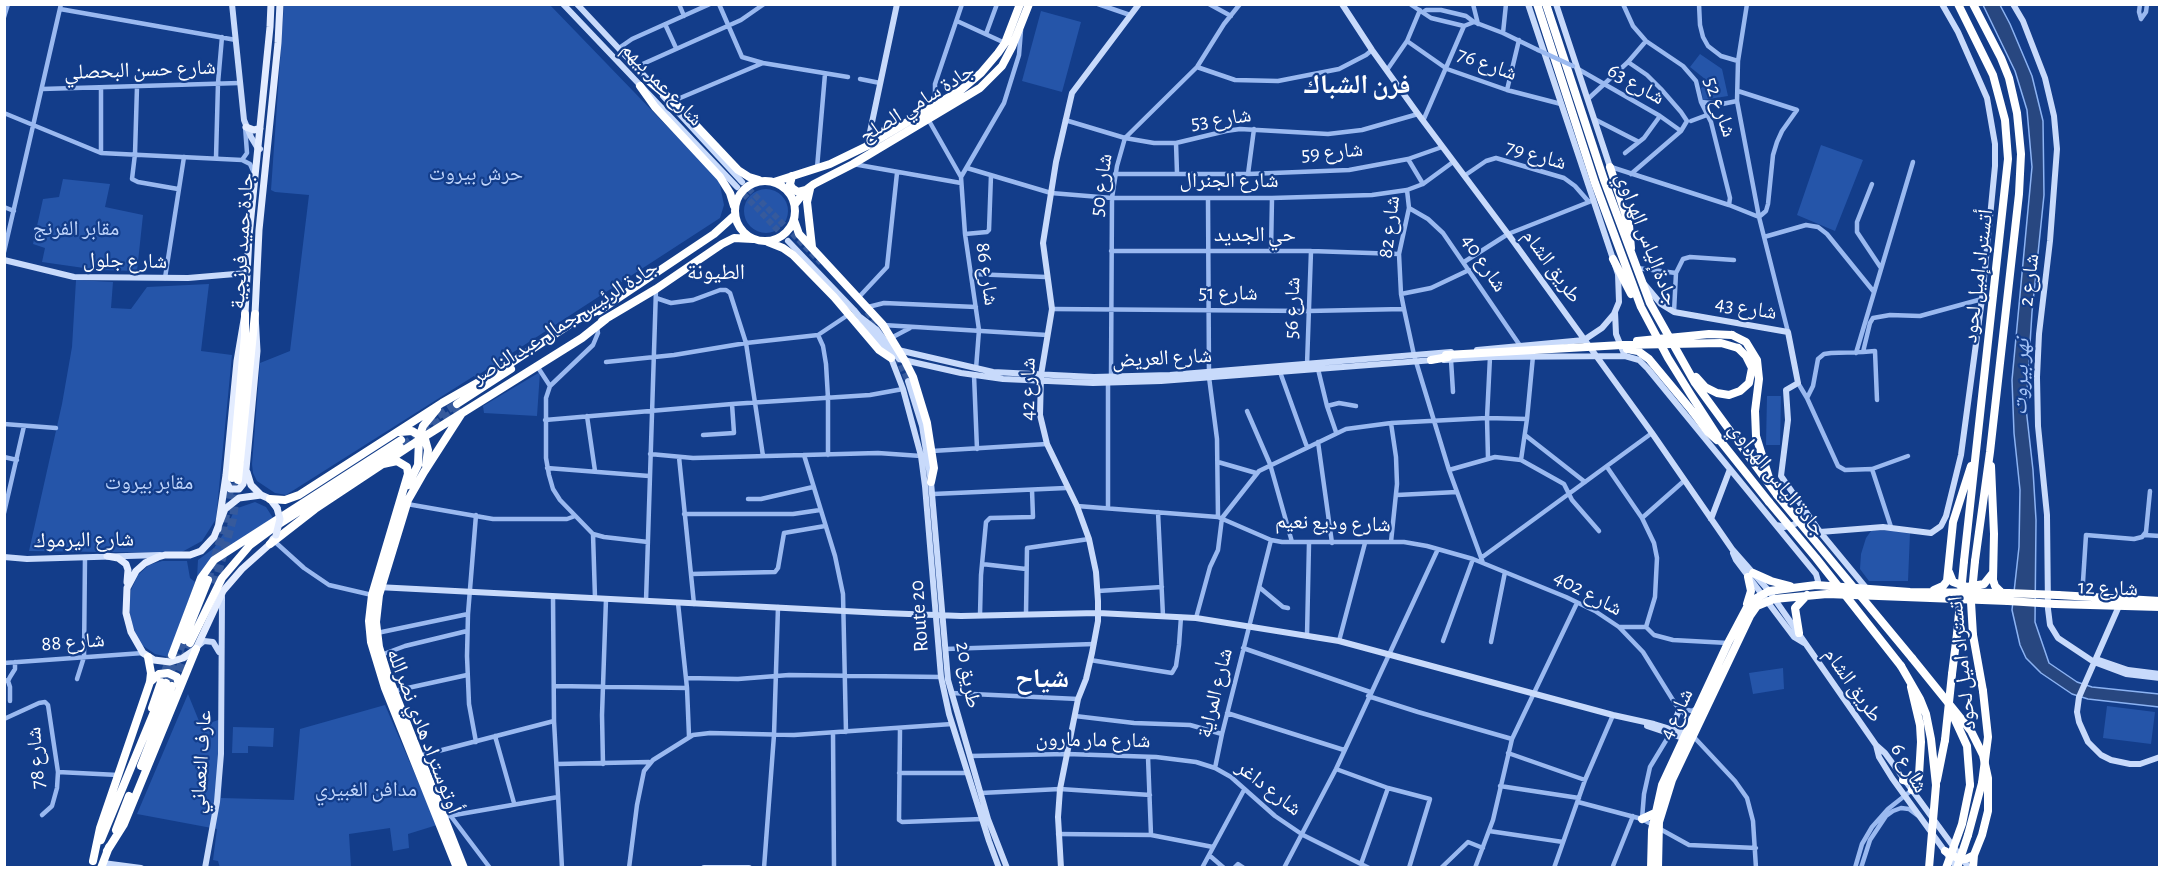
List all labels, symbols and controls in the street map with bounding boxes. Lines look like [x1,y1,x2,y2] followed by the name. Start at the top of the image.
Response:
[616,37,708,131] street label: شارع عمر بيهم
[1454,42,1520,86] street label: شارع 76
[64,55,216,85] street label: شارع حسن البحصلي
[855,58,979,148] street label: جادة سامي الصلح
[1603,58,1669,110] street label: شارع 63
[1303,69,1411,101] district label: فرن الشباك
[1698,74,1742,140] street label: شارع 52
[1189,102,1253,136] street label: شارع 53
[1503,134,1569,176] street label: شارع 79
[1300,137,1364,167] street label: شارع 59
[1084,152,1118,218] street label: شارع 50
[429,161,523,187] park label: حرش بيروت
[1180,168,1278,194] street label: شارع الجنرال
[1610,169,1684,309] street label: جادة إلياس الهراوي
[225,172,259,310] street label: جادة حميد فرنجية
[1373,194,1405,260] street label: شارع 82
[1957,208,1999,344] street label: أتستراد إميل لحود
[33,216,119,242] park label: مقابر الفرنج
[1214,222,1296,248] street label: حي الجديد
[1517,224,1587,308] street label: طريق الشام
[1455,229,1513,297] street label: شارع 40
[970,241,1004,307] street label: شارع 86
[83,248,167,274] street label: شارع جلول
[2013,252,2045,308] street label: شارع 2
[467,254,663,390] street label: جادة الرئيس جمال عبد الناصر
[687,259,745,285] district label: الطيونة
[1278,277,1306,339] street label: شارع 56
[1198,280,1258,306] street label: شارع 51
[1713,291,1779,325] street label: شارع 43
[2006,338,2036,416] water label: نهر بيروت
[1111,343,1213,373] street label: شارع العريض
[1015,357,1041,421] street label: شارع 42
[1723,417,1831,541] street label: جادة الياس الهراوي
[105,470,193,496] park label: مقابر بيروت
[1275,508,1391,538] street label: شارع وديع نعيم
[34,527,134,553] street label: شارع اليرموك
[1549,564,1627,622] street label: شارع 402
[2077,574,2139,602] street label: شارع 12
[904,579,934,653] street label: Route 20
[1942,595,1982,731] street label: اتستراد اميل لحود
[41,627,105,657] street label: شارع 88
[950,640,986,710] street label: طريق 20
[1818,643,1888,727] street label: طريق الشام
[381,645,467,817] street label: أوتوستراد هادي نصرالله
[1192,645,1238,741] street label: شارع المراية
[1015,663,1069,695] district label: شياح
[1653,684,1699,744] street label: شارع 4
[185,709,217,815] street label: عارف النعماني
[21,726,51,790] street label: شارع 78
[1035,726,1151,754] street label: شارع مار مارون
[1885,739,1933,797] street label: شارع 6
[1231,755,1307,821] street label: شارع داغر
[315,777,417,803] park label: مدافن الغبيري

